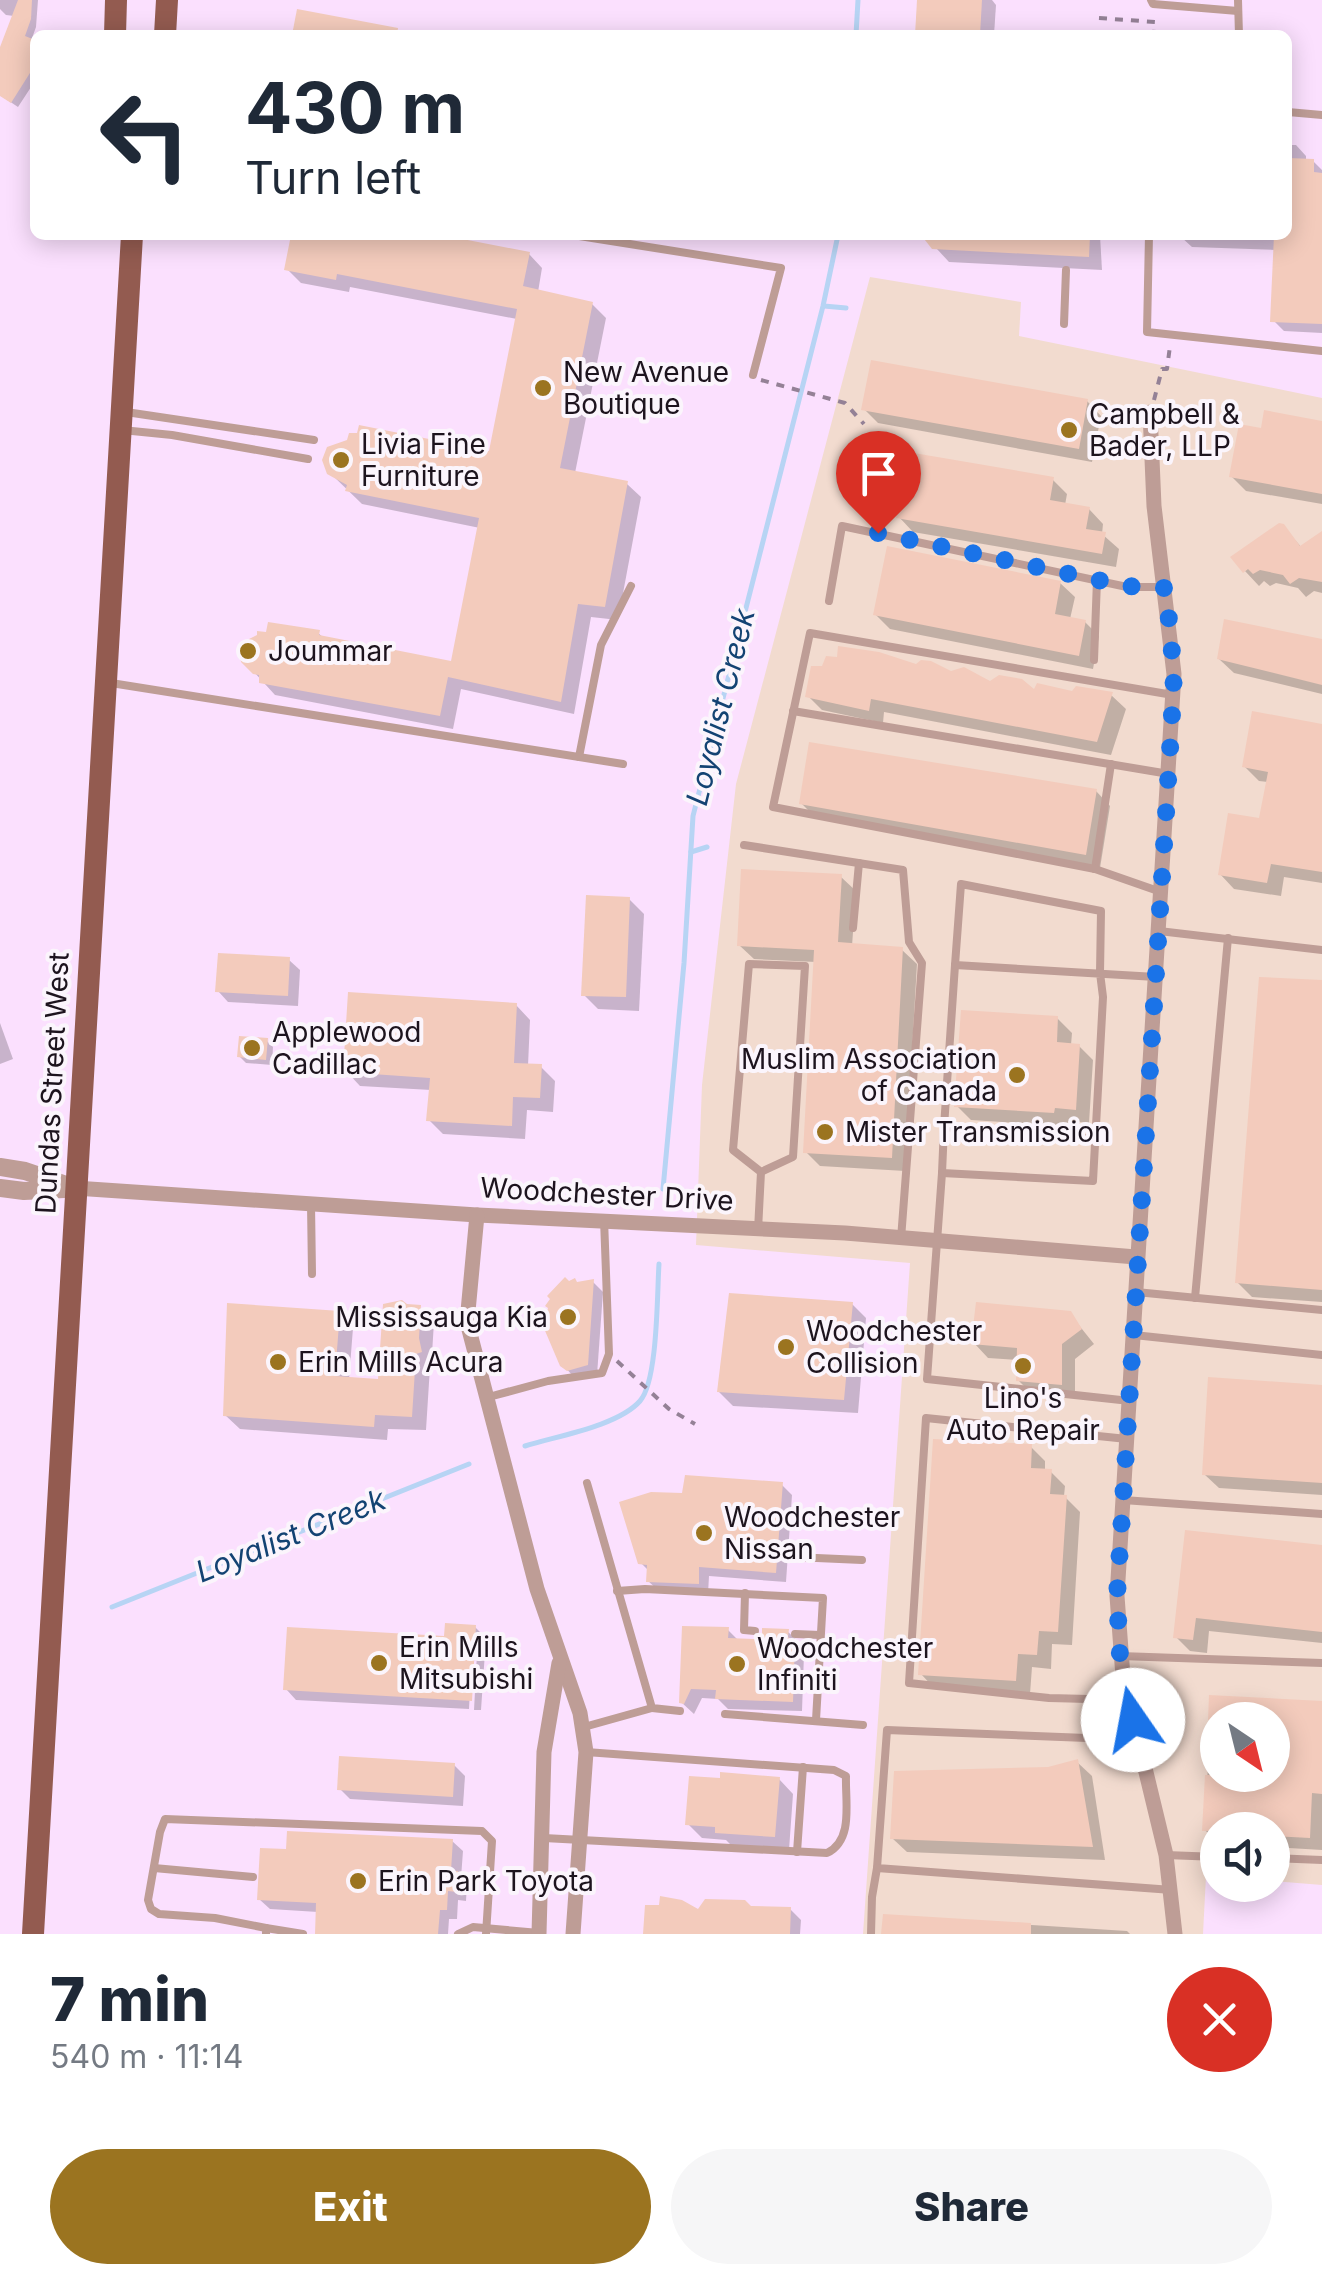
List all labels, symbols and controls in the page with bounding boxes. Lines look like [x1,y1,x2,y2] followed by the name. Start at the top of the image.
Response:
[245,65,465,150] text: 430 m
[80,70,210,200] icon: left
[245,150,421,205] text: Turn left
[563,355,729,421] place label: New Avenue Boutique
[532,377,554,399] marker: New Avenue Boutique
[1089,397,1240,463] place label: Campbell & Bader, LLP
[1058,419,1080,441] marker: Campbell & Bader, LLP
[361,427,486,493] place label: Livia Fine Furniture
[836,431,921,534] pin
[851,446,906,501] icon: arrive
[330,449,352,471] marker: Livia Fine Furniture
[678,604,762,809] water label: Loyalist Creek
[268,634,393,668] place label: Joummar
[237,640,259,662] marker: Joummar
[28,951,76,1215] street label: Dundas Street West
[272,1015,421,1081] place label: Applewood Cadillac
[241,1037,263,1059] marker: Applewood Cadillac
[741,1042,997,1108] place label: Muslim Association of Canada
[1006,1064,1028,1086] marker: Muslim Association of Canada
[845,1115,1111,1149] place label: Mister Transmission
[814,1121,836,1143] marker: Mister Transmission
[479,1170,735,1218] street label: Woodchester Drive
[335,1300,548,1334] place label: Mississauga Kia
[557,1306,579,1328] marker: Mississauga Kia
[806,1314,982,1380] place label: Woodchester Collision
[775,1336,797,1358] marker: Woodchester Collision
[298,1345,503,1379] place label: Erin Mills Acura
[267,1351,289,1373] marker: Erin Mills Acura
[1012,1355,1034,1377] marker: Lino's Auto Repair
[946,1381,1100,1447] place label: Lino's Auto Repair
[190,1480,391,1589] water label: Loyalist Creek
[724,1500,900,1566] place label: Woodchester Nissan
[693,1522,715,1544] marker: Woodchester Nissan
[399,1630,533,1696] place label: Erin Mills Mitsubishi
[757,1631,933,1697] place label: Woodchester Infiniti
[368,1652,390,1674] marker: Erin Mills Mitsubishi
[726,1653,748,1675] marker: Woodchester Infiniti
[1081,1668,1185,1772] position arrow
[1200,1702,1290,1792] north arrow
[1200,1702,1290,1902] map controls
[1200,1812,1290,1902] button: sound
[378,1864,594,1898] place label: Erin Park Toyota
[347,1870,369,1892] marker: Erin Park Toyota
[50,1963,209,2035] text: 7 min
[1167,1967,1272,2072] button: close
[50,2037,244,2076] text: 540 m · 11:14
[50,2149,651,2264] button: Exit
[671,2149,1272,2264] button: Share

